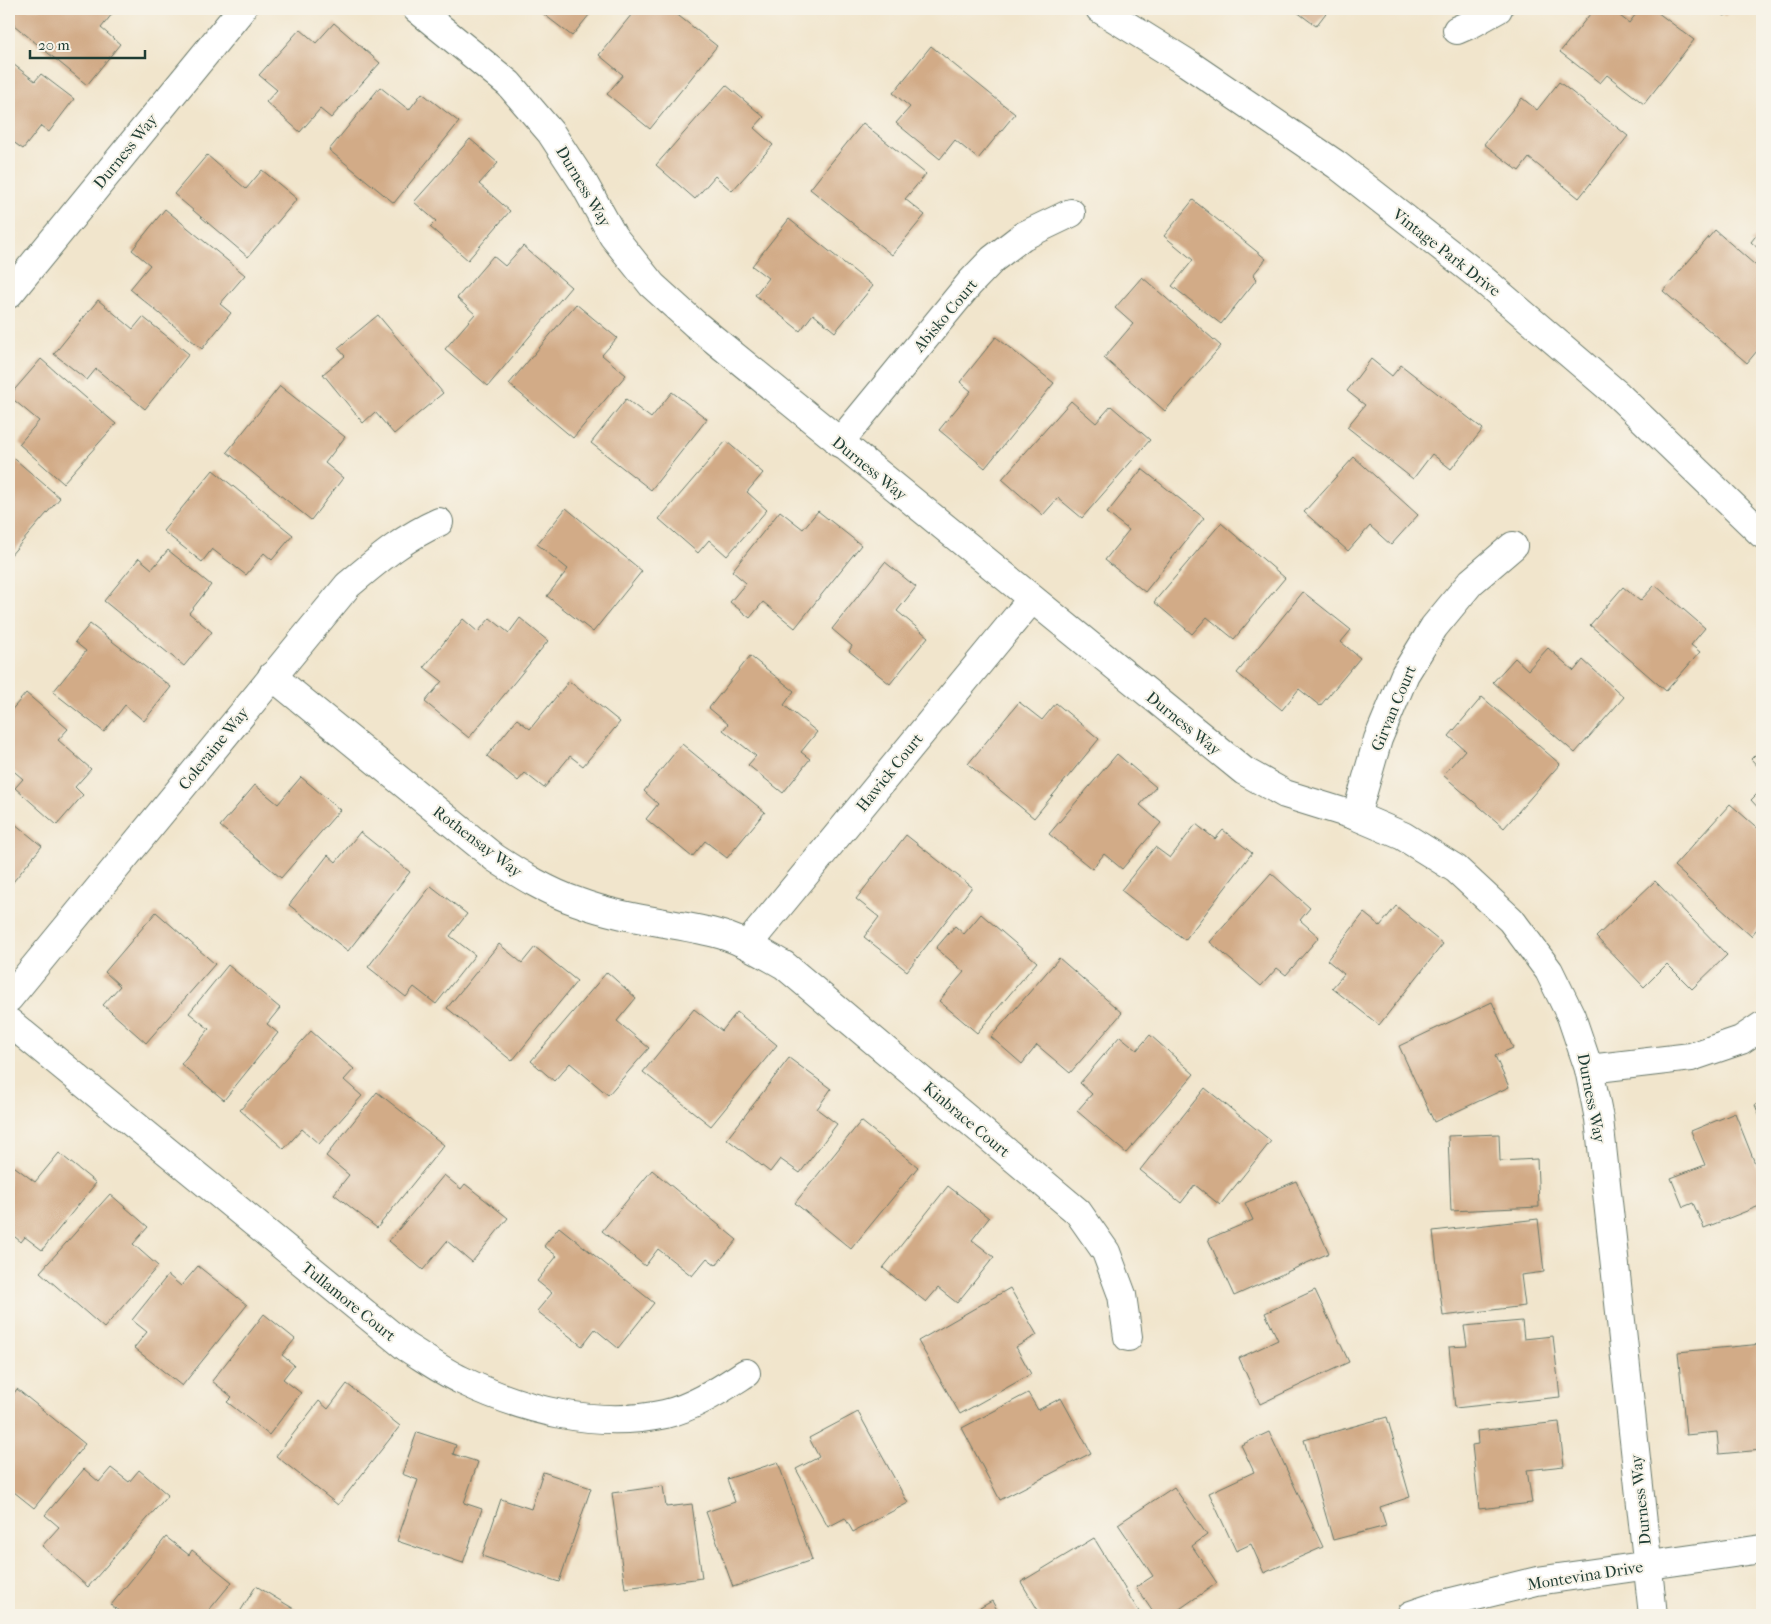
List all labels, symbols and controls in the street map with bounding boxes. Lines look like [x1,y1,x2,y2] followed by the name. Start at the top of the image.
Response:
[30,28,145,60] scale bar
[38,36,70,54] text: 20 m
[89,110,162,193] street label: Durness Way
[552,142,615,230] street label: Durness Way
[1388,204,1504,300] street label: Vintage Park Drive
[909,275,982,356] street label: Abisko Court
[828,432,911,505] street label: Durness Way
[1367,662,1420,754] street label: Girvan Court
[1142,687,1225,760] street label: Durness Way
[174,703,253,793] street label: Coleraine Way
[852,729,927,815] street label: Hawick Court
[429,802,526,881] street label: Rothensay Way
[1574,1052,1610,1145] street label: Durness Way
[920,1078,1014,1161] street label: Kinbrace Court
[298,1258,400,1345] street label: Tullamore Court
[1626,1453,1655,1546] street label: Durness Way
[1526,1557,1644,1594] street label: Montevina Drive

